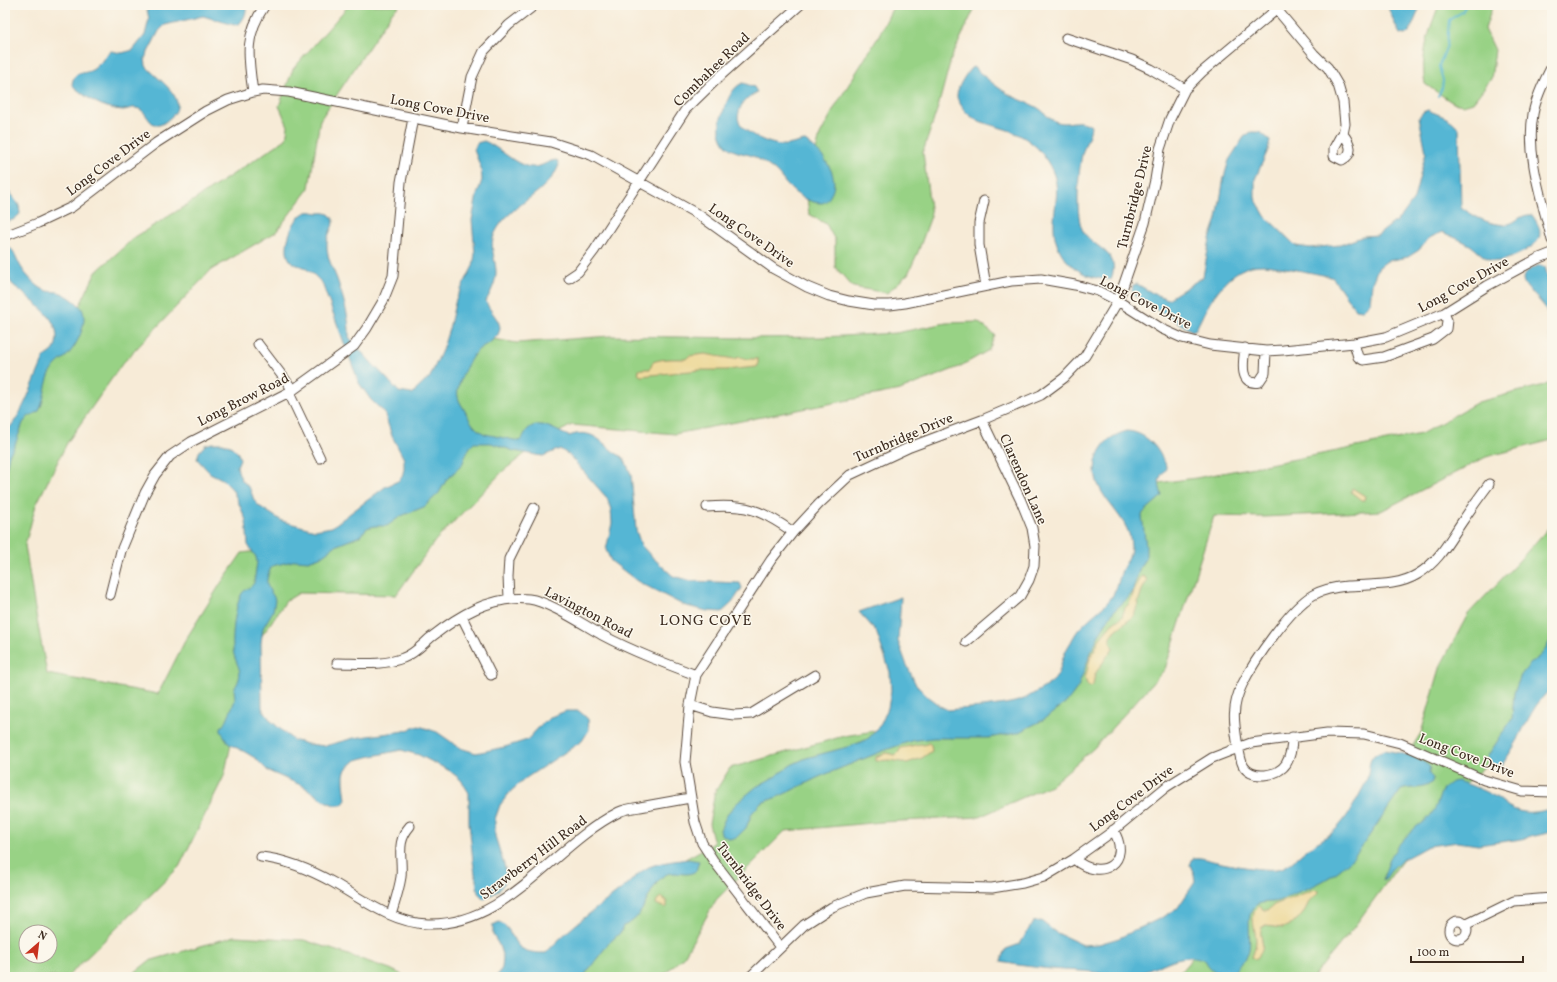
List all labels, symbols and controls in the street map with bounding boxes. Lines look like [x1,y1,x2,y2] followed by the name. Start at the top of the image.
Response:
[670,29,755,112] street label: Combahee Road
[388,91,491,128] street label: Long Cove Drive
[63,125,155,201] street label: Long Cove Drive
[1113,143,1158,251] street label: Turnbridge Drive
[704,199,798,273] street label: Long Cove Drive
[1415,252,1513,318] street label: Long Cove Drive
[1096,272,1195,335] street label: Long Cove Drive
[195,369,293,432] street label: Long Brow Road
[851,409,956,468] street label: Turnbridge Drive
[994,431,1051,528] street label: Clarendon Lane
[541,583,636,644] street label: Lavington Road
[660,611,752,632] district label: LONG COVE
[1416,729,1517,783] street label: Long Cove Drive
[1086,761,1178,837] street label: Long Cove Drive
[477,812,591,905] street label: Strawberry Hill Road
[711,839,791,935] street label: Turnbridge Drive
[18,924,58,964] north arrow
[35,928,49,945] text: N
[1411,938,1523,964] scale bar
[1417,945,1450,961] text: 100 m

